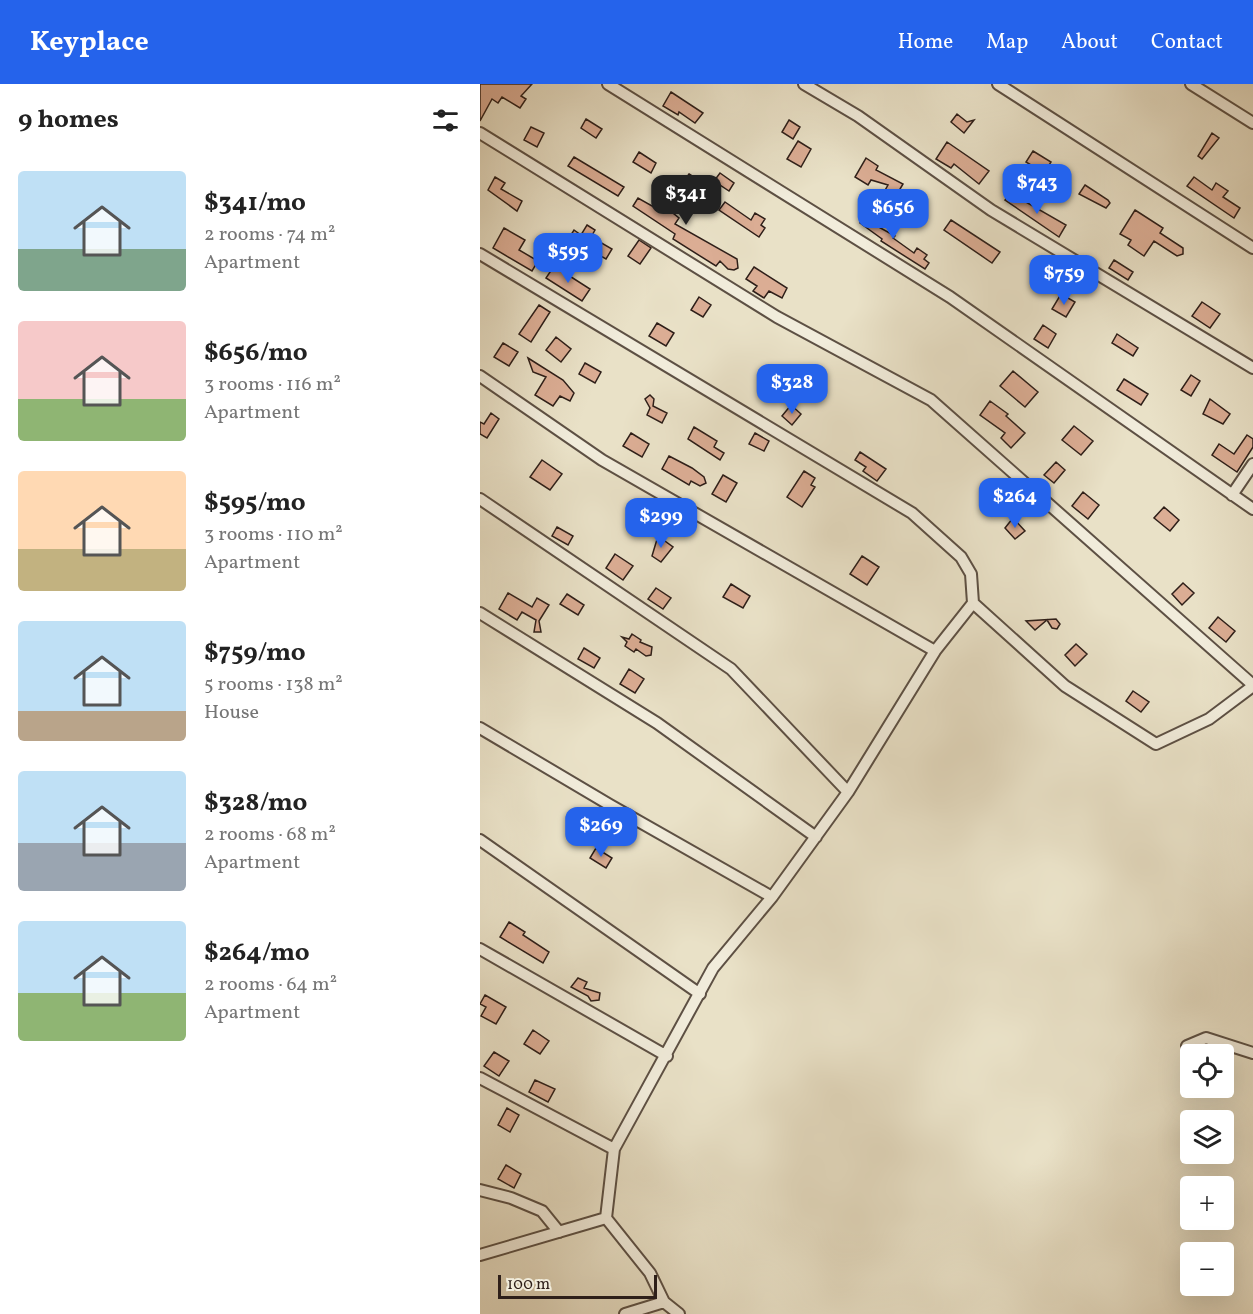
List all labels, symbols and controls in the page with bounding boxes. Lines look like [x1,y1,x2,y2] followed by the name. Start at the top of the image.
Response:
[30,23,149,62] text: Keyplace
[898,28,953,57] text: Home
[986,28,1028,57] text: Map
[1061,28,1118,57] text: About
[1151,28,1223,57] text: Contact
[18,102,119,138] text: 9 homes
[429,104,462,137] icon: filters
[1001,164,1073,215] pin: $743
[1017,169,1057,197] text: $743
[650,175,722,226] pin: $341
[665,180,707,208] text: $341
[204,185,306,221] text: $341/mo
[857,189,929,240] pin: $656
[872,194,914,222] text: $656
[66,195,138,267] icon: home
[204,221,335,249] text: 2 rooms · 74 m²
[532,233,604,284] pin: $595
[547,238,589,266] text: $595
[204,249,300,277] text: Apartment
[1028,255,1100,306] pin: $759
[1043,260,1085,288] text: $759
[204,335,308,371] text: $656/mo
[66,345,138,417] icon: home
[756,364,828,415] pin: $328
[771,369,813,397] text: $328
[204,371,341,399] text: 3 rooms · 116 m²
[204,399,300,427] text: Apartment
[979,478,1051,529] pin: $264
[993,483,1037,511] text: $264
[204,485,306,521] text: $595/mo
[66,495,138,567] icon: home
[625,498,697,549] pin: $299
[639,503,683,531] text: $299
[204,521,343,549] text: 3 rooms · 110 m²
[204,549,300,577] text: Apartment
[204,635,306,671] text: $759/mo
[66,645,138,717] icon: home
[204,671,343,699] text: 5 rooms · 138 m²
[204,699,259,727] text: House
[204,785,307,821] text: $328/mo
[66,795,138,867] icon: home
[565,807,637,858] pin: $269
[579,812,623,840] text: $269
[204,821,336,849] text: 2 rooms · 68 m²
[204,849,300,877] text: Apartment
[204,935,310,971] text: $264/mo
[66,945,138,1017] icon: home
[204,971,337,999] text: 2 rooms · 64 m²
[204,999,300,1027] text: Apartment
[1180,1044,1234,1296] map controls
[1180,1044,1234,1098] button: locate
[1180,1110,1234,1164] button: layers
[1180,1176,1234,1230] button: +
[1180,1242,1234,1296] button: −
[498,1272,657,1300] scale bar
[507,1274,550,1296] text: 100 m

